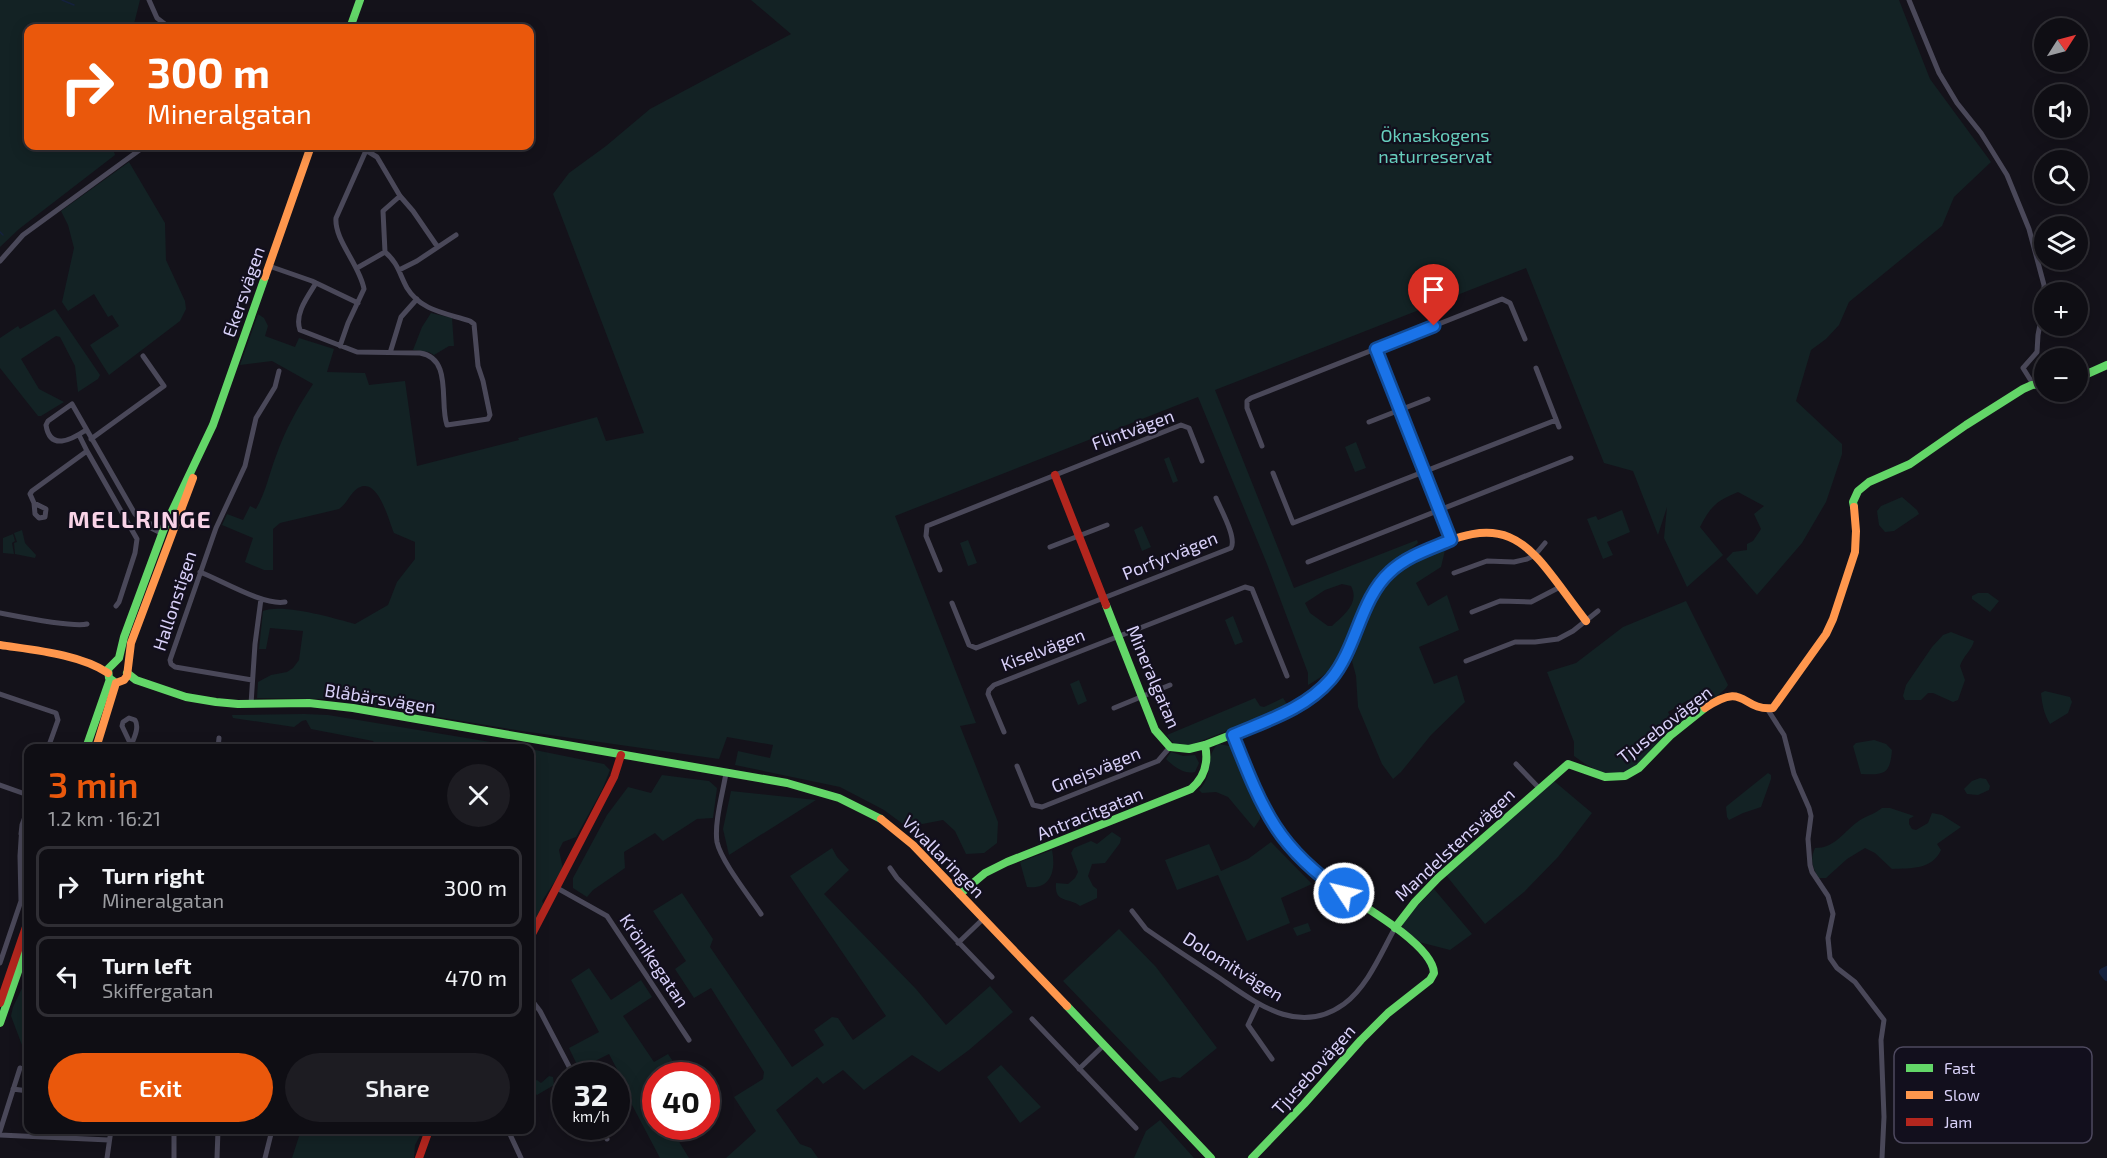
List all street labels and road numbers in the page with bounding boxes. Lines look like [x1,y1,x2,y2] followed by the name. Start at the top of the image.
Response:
[217,243,269,340] street label: Ekersvägen
[1088,404,1177,454] street label: Flintvägen
[1119,526,1221,584] street label: Porfyrvägen
[148,548,201,653] street label: Hallonstigen
[1122,622,1186,731] street label: Mineralgatan
[997,623,1088,675] street label: Kiselvägen
[323,678,437,718] street label: Blåbärsvägen
[1613,680,1716,768] street label: Tjusebovägen
[1048,741,1144,797] street label: Gnejsvägen
[1033,782,1146,844] street label: Antracitgatan
[1390,783,1519,906] street label: Mandelstensvägen
[898,810,990,902] street label: Vivallaringen
[615,909,694,1012] street label: Krönikegatan
[1179,927,1288,1006] street label: Dolomitvägen
[1267,1020,1360,1119] street label: Tjusebovägen

